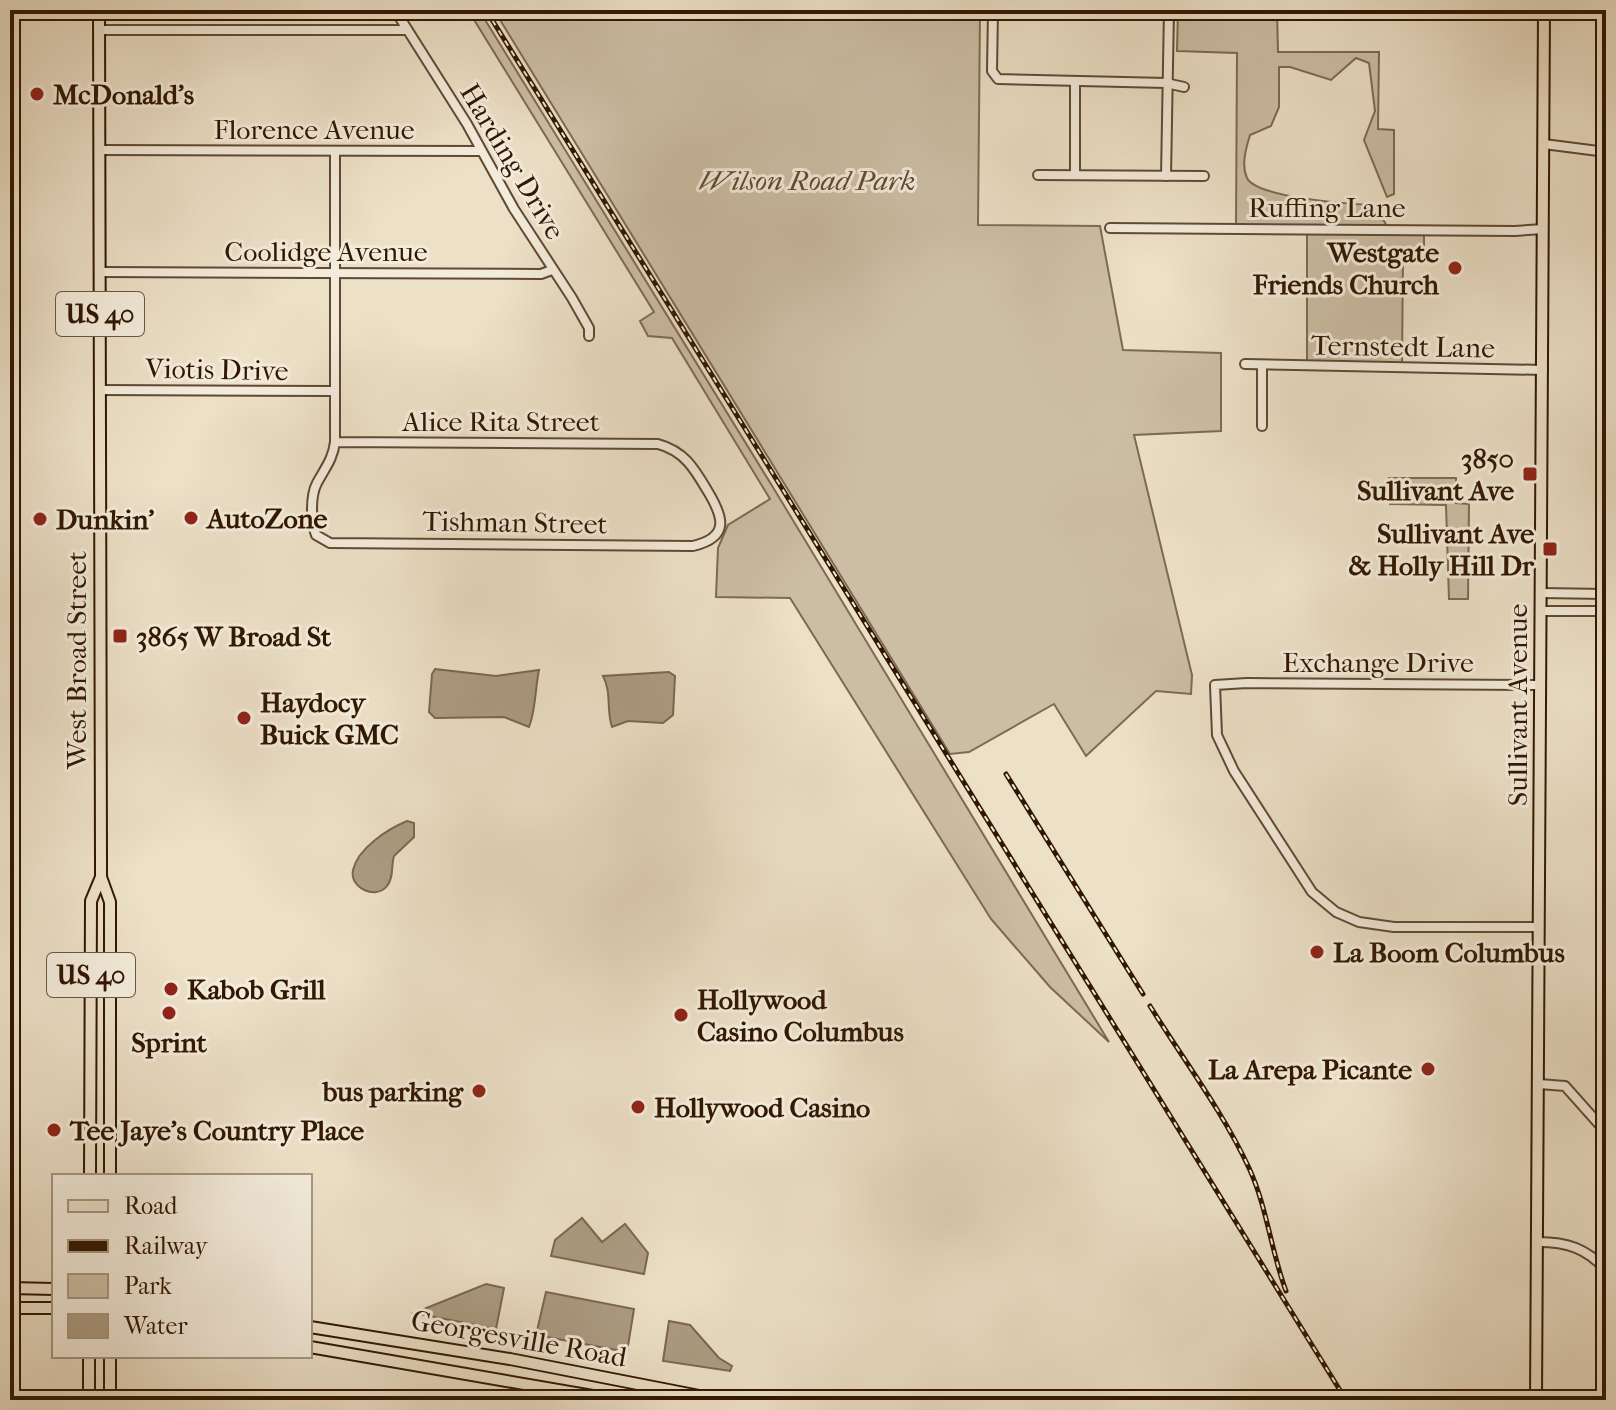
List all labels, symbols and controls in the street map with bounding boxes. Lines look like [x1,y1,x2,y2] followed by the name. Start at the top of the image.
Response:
[453,77,572,245] street label: Harding Drive
[53,78,194,111] place label: McDonald's
[28,85,46,103] marker: McDonald's
[213,113,415,146] street label: Florence Avenue
[699,164,915,197] park label: Wilson Road Park
[1248,191,1406,224] street label: Ruffing Lane
[224,235,428,268] street label: Coolidge Avenue
[1253,236,1439,301] place label: Westgate Friends Church
[1446,259,1464,277] marker: Westgate Friends Church
[56,292,144,336] road number: US 40
[1311,328,1495,365] street label: Ternstedt Lane
[144,352,289,387] street label: Viotis Drive
[401,405,600,438] street label: Alice Rita Street
[1357,442,1514,507] place label: 3850 Sullivant Ave
[1521,465,1539,483] marker: 3850 Sullivant Ave
[205,502,328,535] place label: AutoZone
[56,503,154,536] place label: Dunkin'
[422,504,608,541] street label: Tishman Street
[182,509,200,527] marker: AutoZone
[31,510,49,528] marker: Dunkin'
[1348,517,1535,582] place label: Sullivant Ave & Holly Hill Dr
[1541,540,1559,558] marker: Sullivant Ave & Holly Hill Dr
[60,551,93,770] street label: West Broad Street
[1501,604,1534,806] street label: Sullivant Avenue
[136,620,332,653] place label: 3865 W Broad St
[111,627,129,645] marker: 3865 W Broad St
[1282,646,1474,679] street label: Exchange Drive
[260,686,399,751] place label: Haydocy Buick GMC
[235,709,253,727] marker: Haydocy Buick GMC
[1333,936,1565,969] place label: La Boom Columbus
[1308,943,1326,961] marker: La Boom Columbus
[47,953,135,997] road number: US 40
[187,973,326,1006] place label: Kabob Grill
[162,980,180,998] marker: Kabob Grill
[697,983,904,1048] place label: Hollywood Casino Columbus
[160,1004,178,1022] marker: Sprint
[672,1006,690,1024] marker: Hollywood Casino Columbus
[131,1026,208,1059] place label: Sprint
[1208,1053,1412,1086] place label: La Arepa Picante
[1419,1060,1437,1078] marker: La Arepa Picante
[321,1075,464,1108] place label: bus parking
[470,1082,488,1100] marker: bus parking
[654,1091,870,1124] place label: Hollywood Casino
[629,1098,647,1116] marker: Hollywood Casino
[69,1114,364,1147] place label: Tee Jaye's Country Place
[45,1121,63,1139] marker: Tee Jaye's Country Place
[52,1174,312,1358] legend
[124,1192,178,1220] text: Road
[124,1232,209,1260] text: Railway
[124,1272,172,1300] text: Park
[408,1303,630,1374] street label: Georgesville Road
[123,1312,188,1340] text: Water

